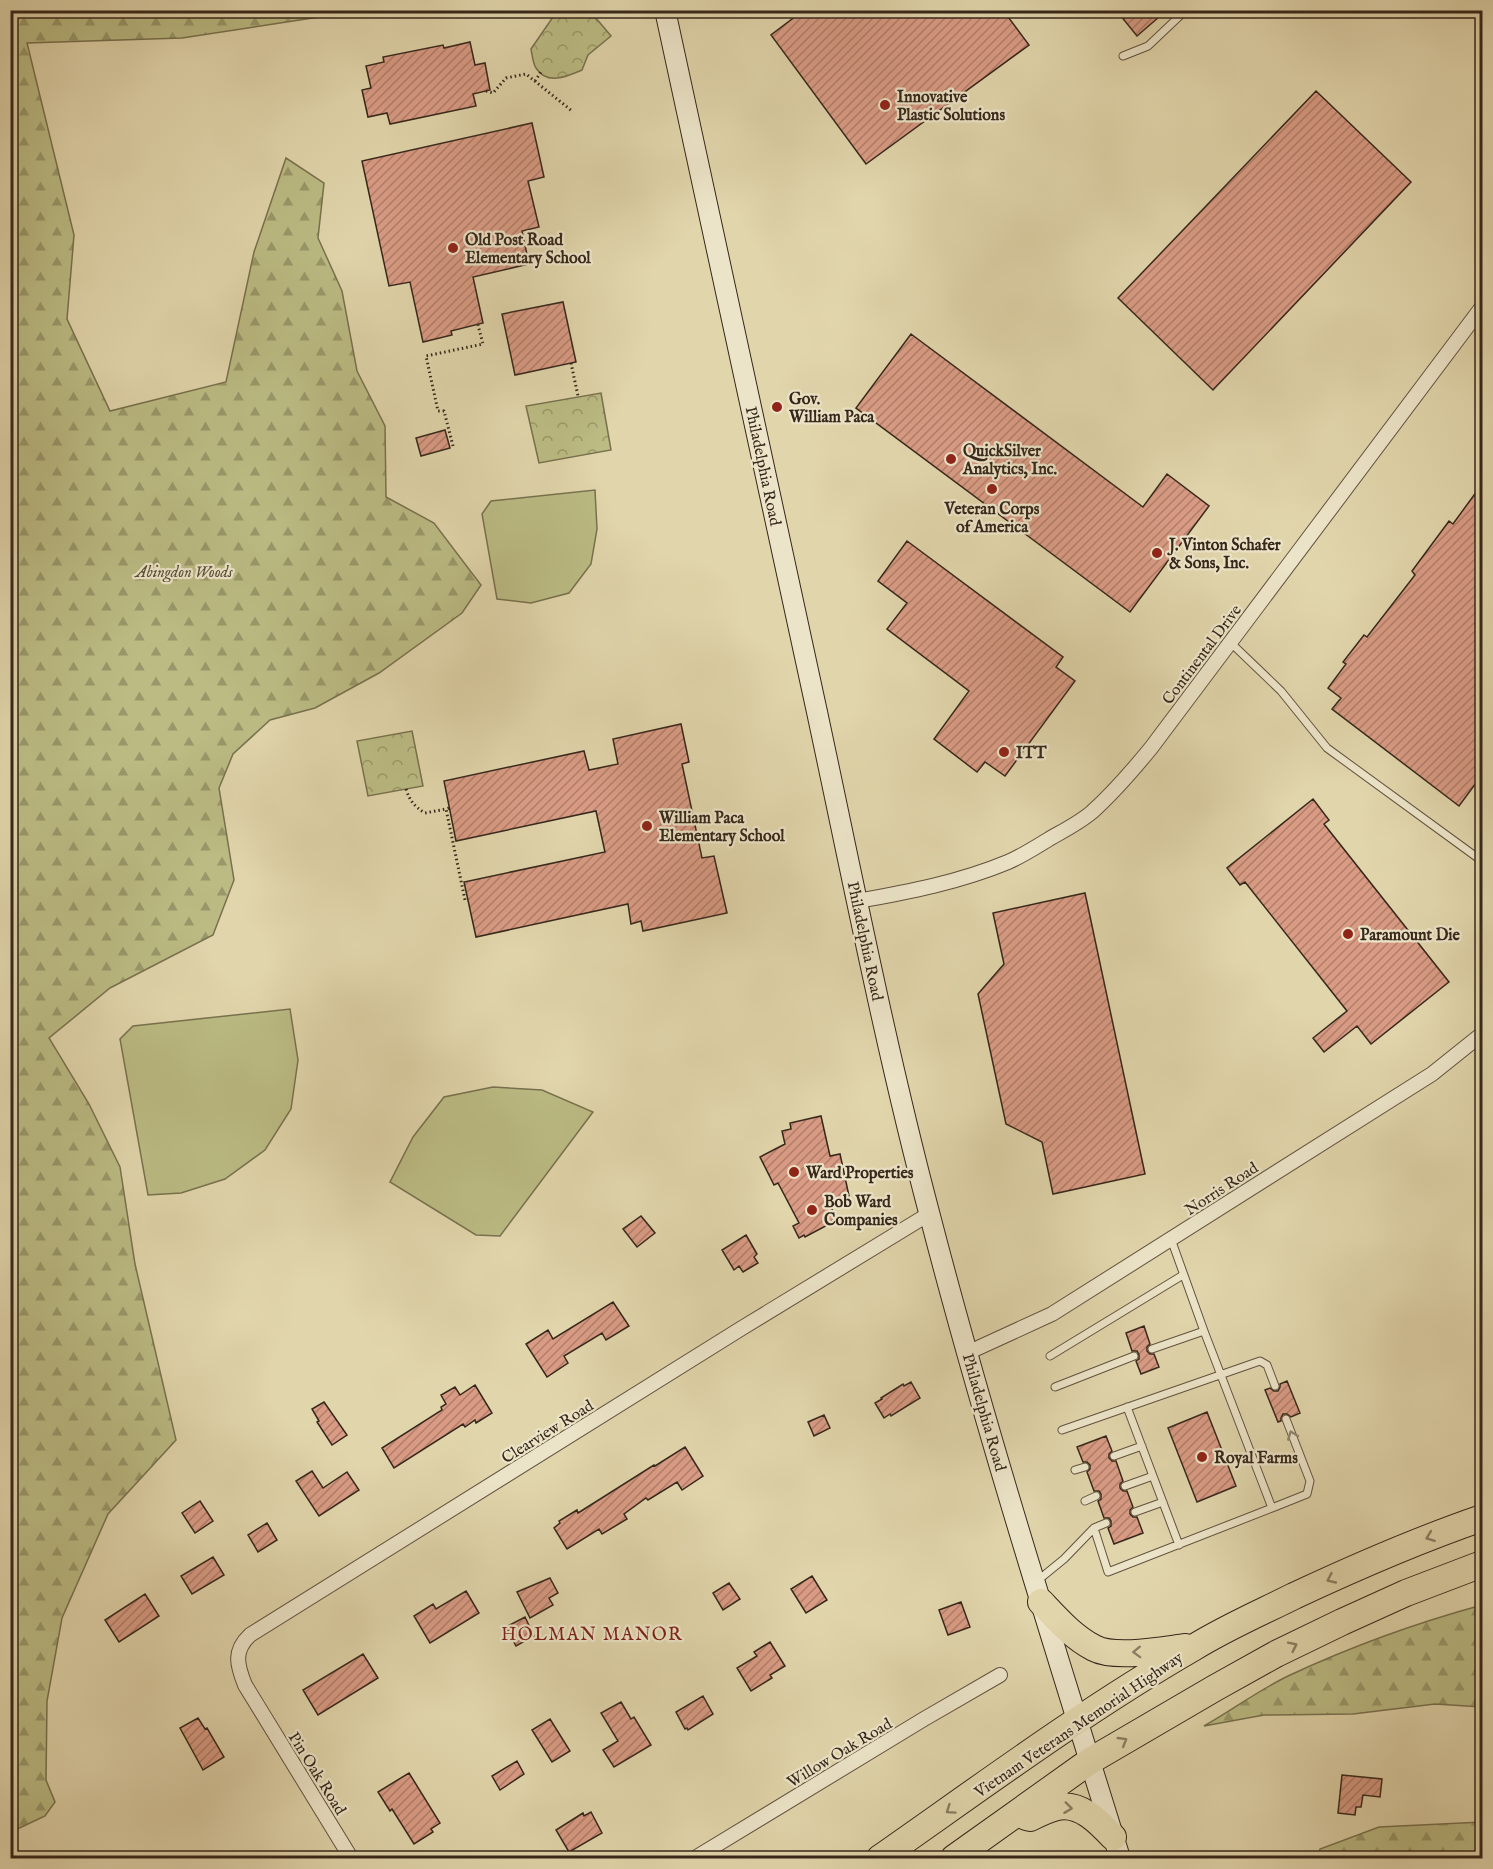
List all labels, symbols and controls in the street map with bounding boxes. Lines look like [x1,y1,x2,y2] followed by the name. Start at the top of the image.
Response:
[897,88,1005,126] place label: Innovative Plastic Solutions
[878,98,892,112] marker: Innovative Plastic Solutions
[465,231,591,269] place label: Old Post Road Elementary School
[446,241,460,255] marker: Old Post Road Elementary School
[788,390,875,428] place label: Gov. William Paca
[770,400,784,414] marker: Gov. William Paca
[740,405,785,528] street label: Philadelphia Road
[962,442,1057,480] place label: QuickSilver Analytics, Inc.
[944,452,958,466] marker: QuickSilver Analytics, Inc.
[985,482,999,496] marker: Veteran Corps of America
[944,500,1040,538] place label: Veteran Corps of America
[1167,536,1281,574] place label: J. Vinton Schafer & Sons, Inc.
[1150,546,1164,560] marker: J. Vinton Schafer & Sons, Inc.
[133,563,233,583] park label: Abingdon Woods
[1158,601,1247,709] street label: Continental Drive
[1016,744,1047,764] place label: ITT
[997,745,1011,759] marker: ITT
[658,809,785,847] place label: William Paca Elementary School
[640,819,654,833] marker: William Paca Elementary School
[842,880,887,1003] street label: Philadelphia Road
[1360,926,1461,946] place label: Paramount Die
[1341,927,1355,941] marker: Paramount Die
[1182,1158,1263,1221] street label: Norris Road
[805,1164,914,1184] place label: Ward Properties
[787,1165,801,1179] marker: Ward Properties
[824,1193,898,1231] place label: Bob Ward Companies
[805,1203,819,1217] marker: Bob Ward Companies
[957,1351,1010,1474] street label: Philadelphia Road
[498,1396,598,1469] street label: Clearview Road
[1287,1430,1300,1440] one-way arrow
[1214,1449,1298,1469] place label: Royal Farms
[1195,1450,1209,1464] marker: Royal Farms
[1426,1530,1437,1542] one-way arrow
[1327,1571,1338,1583] one-way arrow
[501,1624,683,1647] district label: HOLMAN MANOR
[1286,1641,1297,1653] one-way arrow
[1132,1646,1141,1659] one-way arrow
[970,1648,1187,1804] street label: Vietnam Veterans Memorial Highway
[784,1714,897,1793] street label: Willow Oak Road
[283,1729,350,1820] street label: Pin Oak Road
[1117,1737,1127,1749] one-way arrow
[1063,1801,1072,1814] one-way arrow
[945,1803,956,1814] one-way arrow

